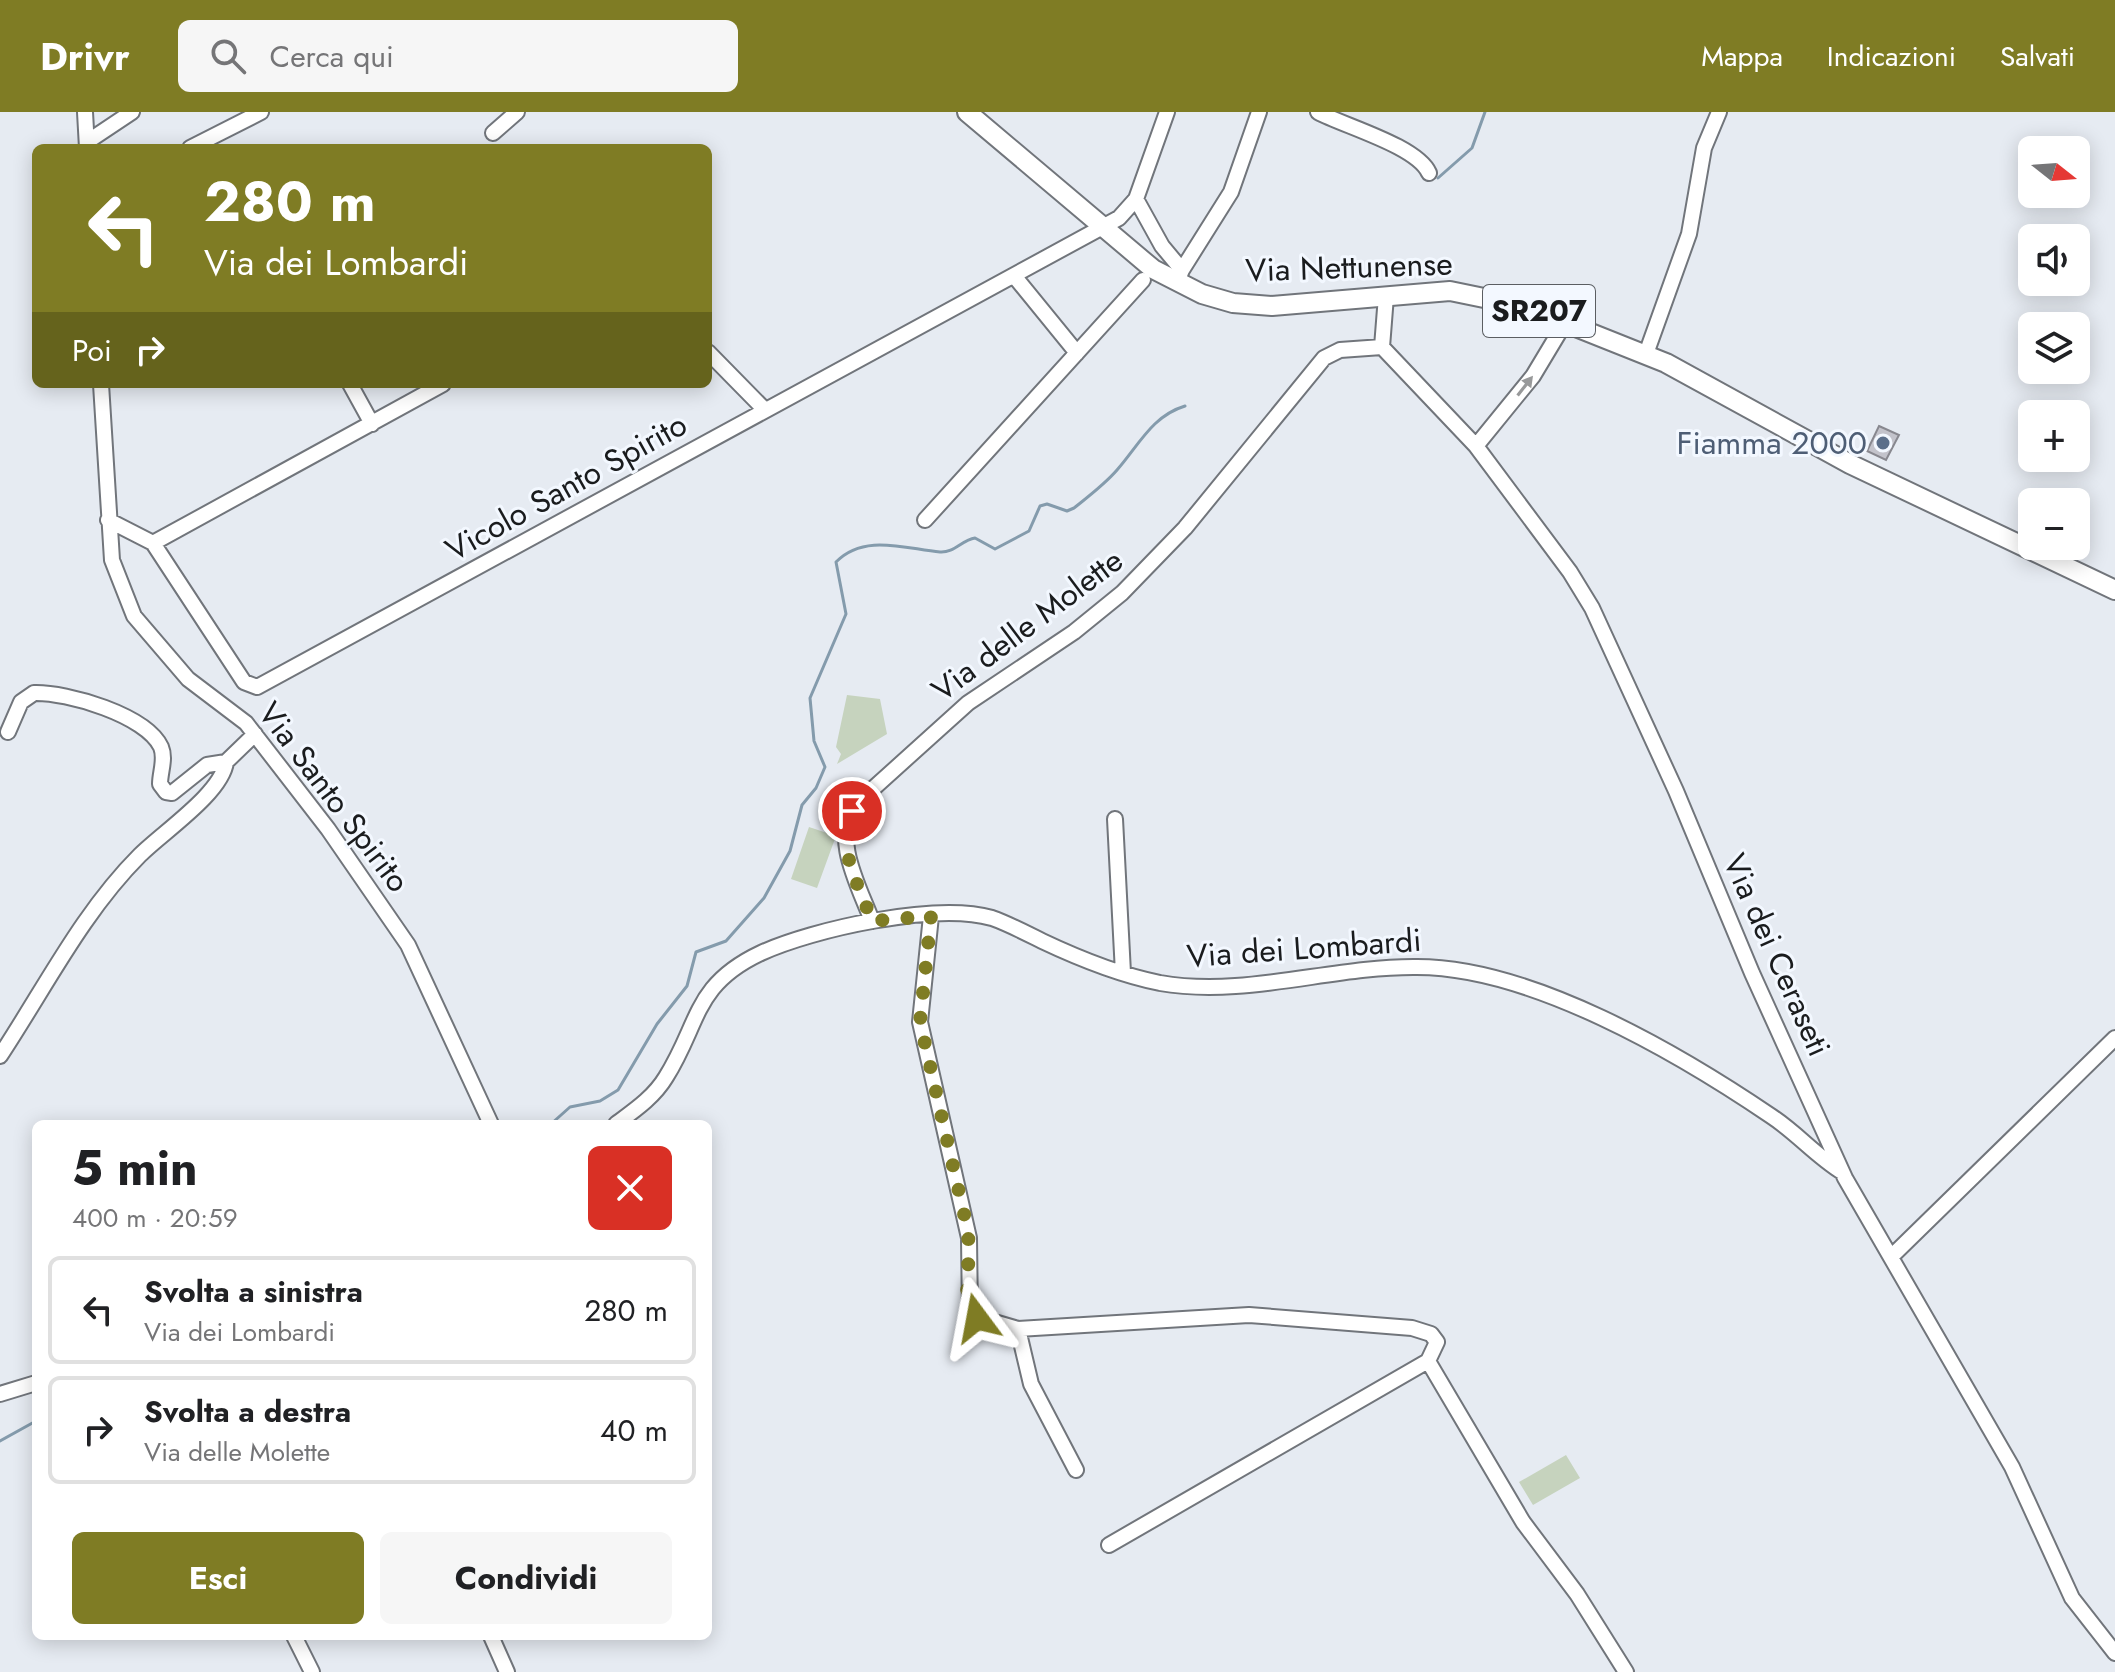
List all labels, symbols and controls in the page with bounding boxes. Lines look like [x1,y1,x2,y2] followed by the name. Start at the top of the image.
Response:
[178,20,738,92] search box
[40,29,130,84] text: Drivr
[206,34,250,78] icon: search
[270,35,394,78] text: Cerca qui
[1701,36,1783,77] text: Mappa
[1827,36,1956,77] text: Indicazioni
[2000,36,2075,77] text: Salvati
[2018,136,2090,208] north arrow
[2018,136,2090,560] map controls
[204,161,376,242] text: 280 m
[72,176,176,280] icon: left
[2018,224,2090,296] button: sound
[204,236,468,288] text: Via dei Lombardi
[1245,240,1453,294] street label: Via Nettunense
[1483,285,1595,337] road number: SR207
[2018,312,2090,384] button: layers
[128,328,172,372] icon: right
[72,329,112,372] text: Poi
[1517,376,1533,396] one-way arrow
[2018,400,2090,472] button: +
[437,402,695,572] street label: Vicolo Santo Spirito
[1677,420,1867,466] place label: Fiamma 2000
[1874,434,1892,452] marker: Fiamma 2000
[2018,488,2090,560] button: −
[922,538,1132,712] street label: Via delle Molette
[247,692,421,902] street label: Via Santo Spirito
[818,777,886,845] pin
[830,789,874,833] icon: arrive
[1712,846,1842,1064] street label: Via dei Ceraseti
[1185,917,1423,979] street label: Via dei Lombardi
[72,1134,198,1203] text: 5 min
[588,1146,672,1230] button: close
[72,1199,238,1237] text: 400 m · 20:59
[144,1270,363,1313] text: Svolta a sinistra
[935,1276,1019,1360] position arrow
[76,1288,120,1332] icon: left
[584,1289,668,1332] text: 280 m
[144,1313,335,1351] text: Via dei Lombardi
[144,1390,351,1433] text: Svolta a destra
[76,1408,120,1452] icon: right
[600,1409,668,1452] text: 40 m
[144,1433,330,1471] text: Via delle Molette
[72,1532,364,1624] button: Esci
[380,1532,672,1624] button: Condividi

